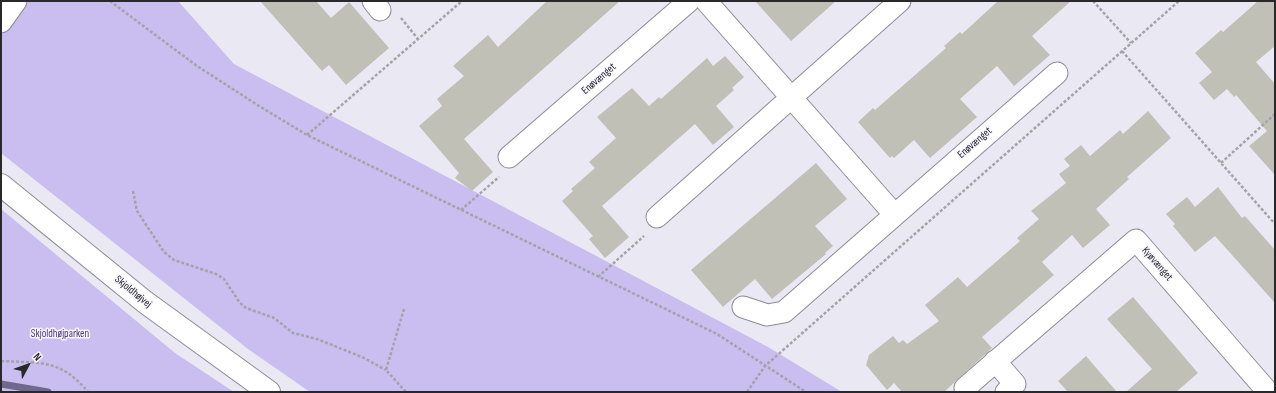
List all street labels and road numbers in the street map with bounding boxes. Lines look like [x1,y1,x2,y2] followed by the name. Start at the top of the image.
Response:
[579,61,619,97] street label: Enøvænget
[955,125,995,161] street label: Enøvænget
[1139,244,1175,284] street label: Kyøvænget
[112,273,154,311] street label: Skjoldhøjvej

